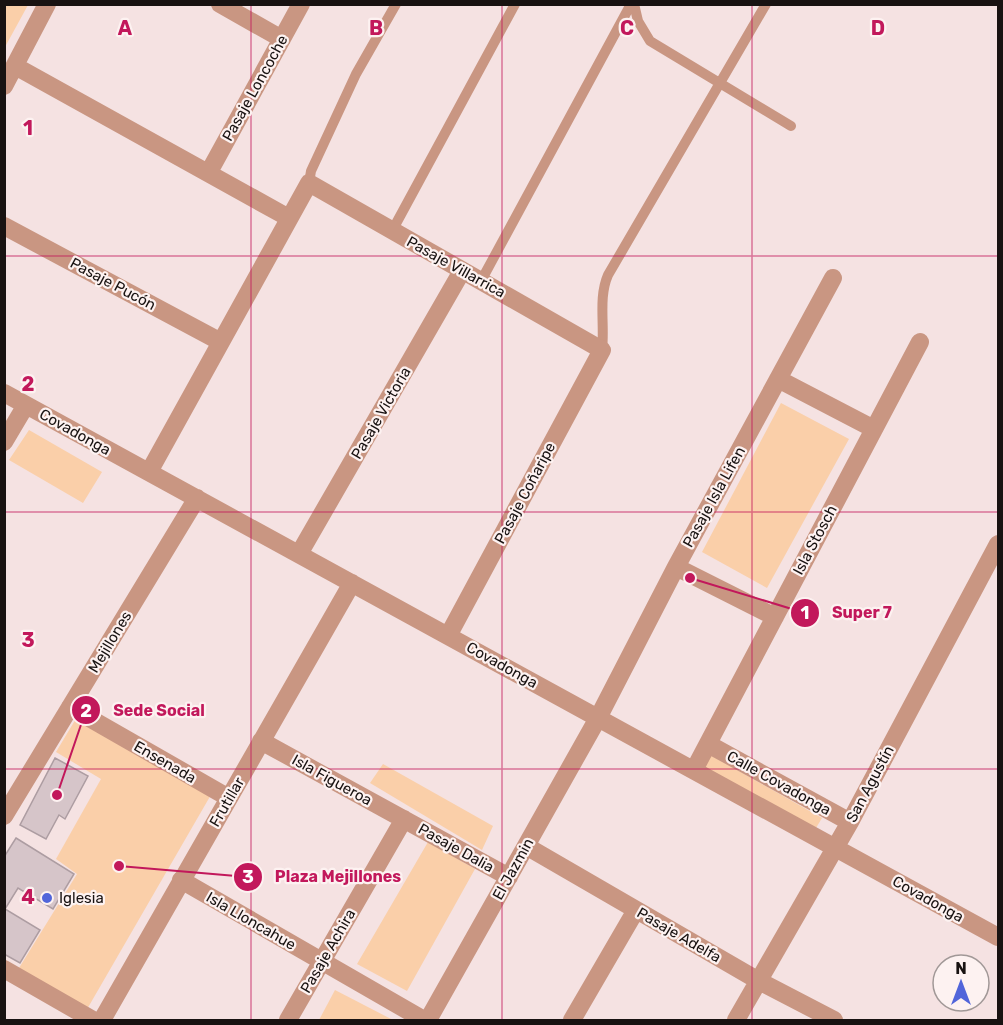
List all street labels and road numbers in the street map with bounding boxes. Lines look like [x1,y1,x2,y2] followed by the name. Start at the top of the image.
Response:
[218,32,292,144] street label: Pasaje Loncoche
[404,232,508,302] street label: Pasaje Villarrica
[67,254,159,314] street label: Pasaje Pucón
[347,364,415,462] street label: Pasaje Victoria
[36,405,114,459] street label: Covadonga
[491,439,559,547] street label: Pasaje Coñaripe
[679,444,749,550] street label: Pasaje Isla Lifen
[789,502,841,578] street label: Isla Stosch
[85,608,136,676] street label: Mejillones
[463,638,541,692] street label: Covadonga
[131,737,199,787] street label: Ensenada
[842,743,898,825] street label: San Agustín
[724,747,834,819] street label: Calle Covadonga
[289,751,375,809] street label: Isla Figueroa
[206,774,248,830] street label: Frutillar
[415,820,497,876] street label: Pasaje Dalia
[489,835,537,903] street label: El Jazmin
[889,872,967,926] street label: Covadonga
[203,888,299,954] street label: Isla Lloncahue
[634,904,724,966] street label: Pasaje Adelfa
[297,906,359,996] street label: Pasaje Achira

